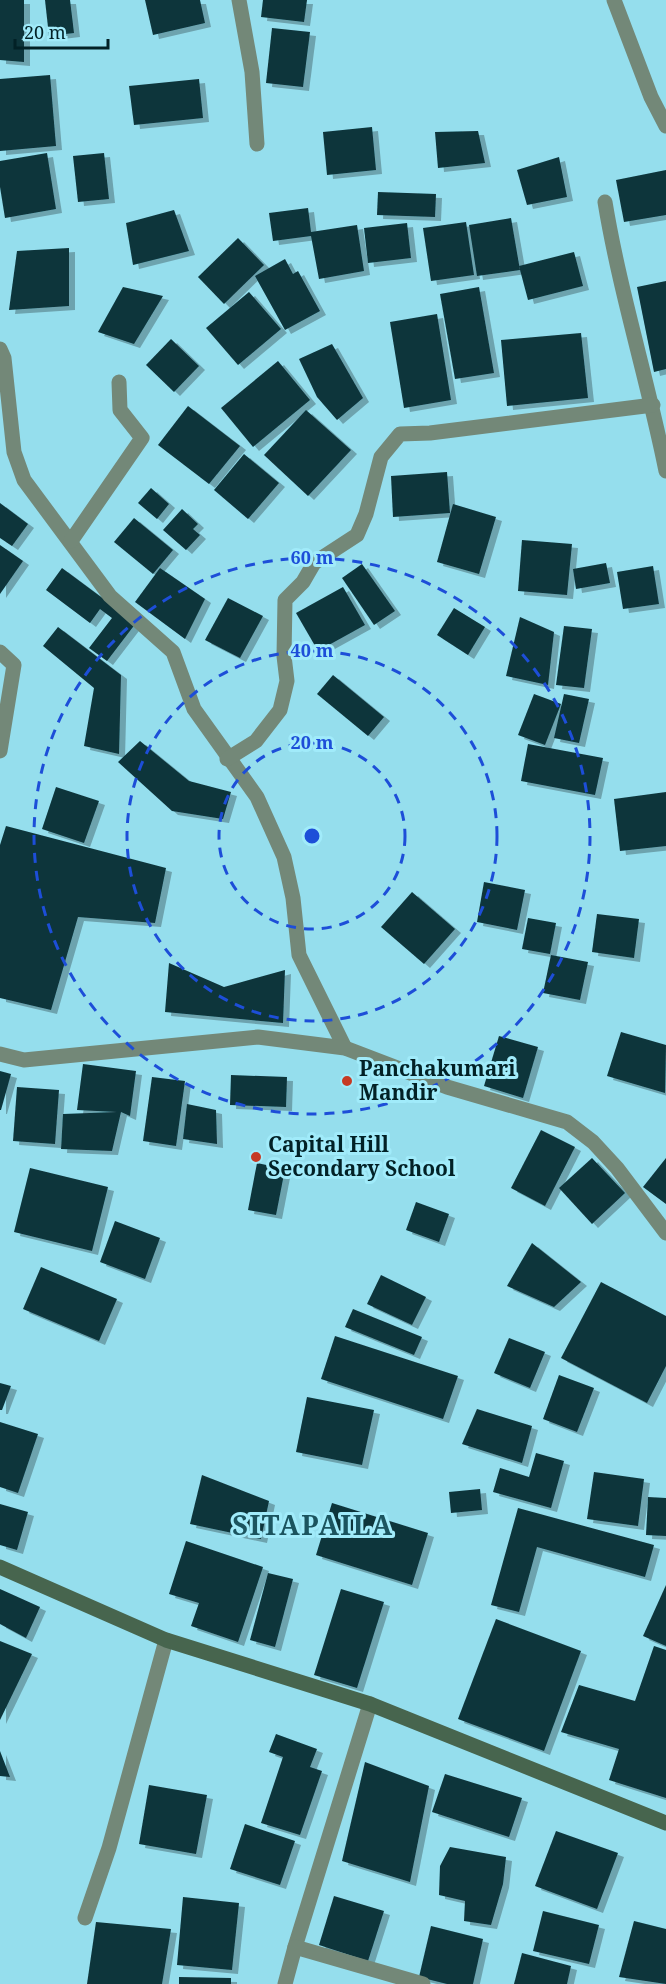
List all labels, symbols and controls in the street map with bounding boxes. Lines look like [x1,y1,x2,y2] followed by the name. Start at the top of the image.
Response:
[15,12,108,50] scale bar
[24,20,66,44] text: 20 m
[291,545,334,569] text: 60 m
[291,638,334,662] text: 40 m
[291,730,334,754] text: 20 m
[302,826,322,846] centre of rings
[359,1054,516,1106] place label: Panchakumari Mandir
[340,1074,354,1088] marker: Panchakumari Mandir
[268,1130,456,1182] place label: Capital Hill Secondary School
[249,1150,263,1164] marker: Capital Hill Secondary School
[232,1506,394,1543] district label: SITAPAILA

